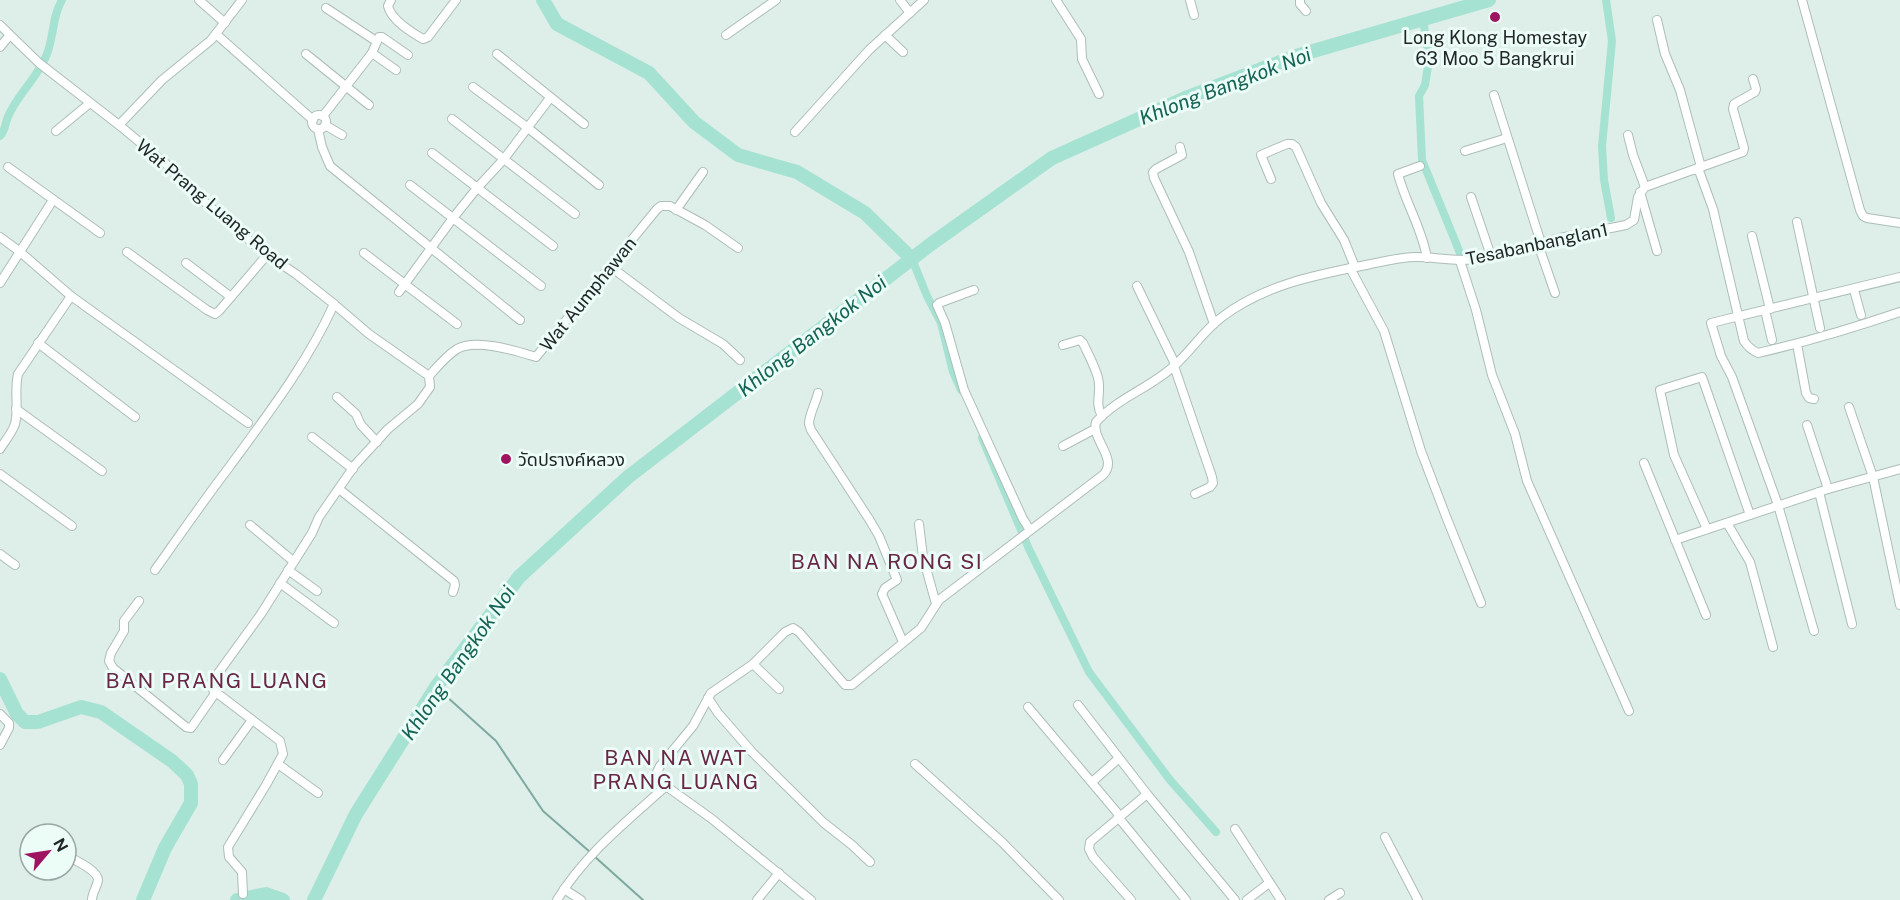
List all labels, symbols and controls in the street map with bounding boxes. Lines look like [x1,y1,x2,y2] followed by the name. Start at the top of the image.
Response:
[1488,10,1502,24] marker: Long Klong Homestay 63 Moo 5 Bangkrui
[1403,27,1588,69] place label: Long Klong Homestay 63 Moo 5 Bangkrui
[1136,42,1314,130] water label: Khlong Bangkok Noi
[132,135,292,273] street label: Wat Prang Luang Road
[1464,219,1610,269] street label: Tesabanbanglan1
[535,233,641,355] street label: Wat Aumphawan
[733,270,891,402] water label: Khlong Bangkok Noi
[518,449,625,470] place label: วัดปรางค์หลวง
[499,452,513,466] marker: วัดปรางค์หลวง
[791,549,983,574] district label: BAN NA RONG SI
[396,581,520,745] water label: Khlong Bangkok Noi
[106,668,328,693] district label: BAN PRANG LUANG
[592,745,760,794] district label: BAN NA WAT PRANG LUANG
[18,822,78,882] north arrow
[49,835,72,855] text: N

